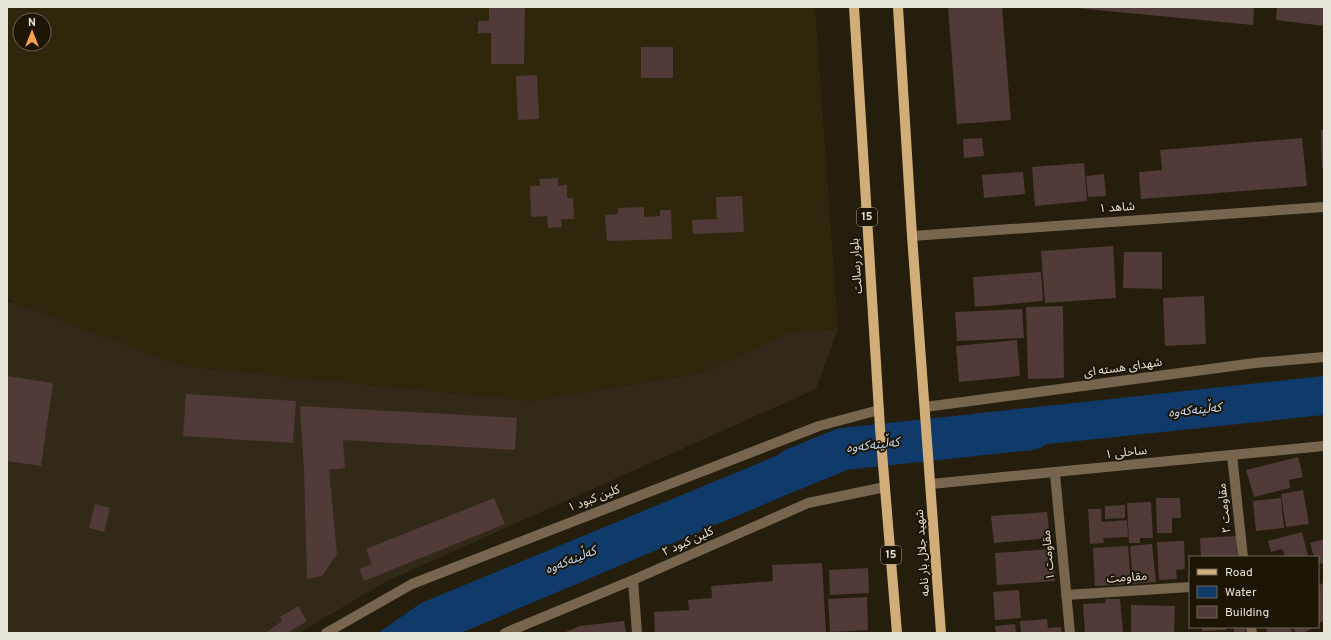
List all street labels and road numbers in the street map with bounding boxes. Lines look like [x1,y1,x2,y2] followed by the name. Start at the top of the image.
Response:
[1099,199,1135,217] street label: شاهد ۱
[857,208,877,226] road number: 15
[847,238,867,294] street label: بلوار رسالت
[1083,355,1163,381] street label: شهدای هسته ای
[1104,443,1148,463] street label: ساحلی ۱
[566,481,623,516] street label: کلین کبود ۱
[1214,482,1236,534] street label: مقاومت ۲
[912,509,934,597] street label: شهید جلال بار نامه
[660,523,717,560] street label: کلین کبود ۲
[1039,529,1059,581] street label: مقاومت ۱
[881,546,901,564] road number: 15
[1106,569,1148,587] street label: مقاومت

